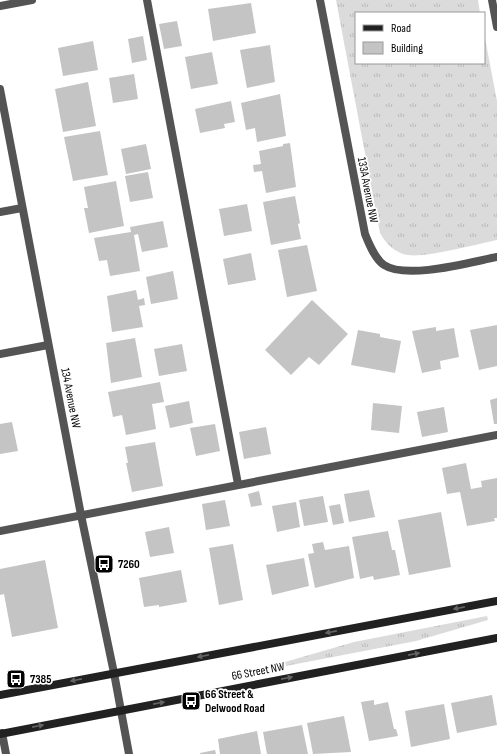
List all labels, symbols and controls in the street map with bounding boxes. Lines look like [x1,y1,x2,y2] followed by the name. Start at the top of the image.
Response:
[355,12,485,64] legend
[391,21,411,36] text: Road
[391,41,423,56] text: Building
[354,156,381,224] street label: 133A Avenue NW
[57,367,84,430] street label: 134 Avenue NW
[93,553,115,575] bus stop icon: 7260
[118,557,140,572] place label: 7260
[453,605,465,611] one-way arrow
[325,629,337,635] one-way arrow
[408,651,420,657] one-way arrow
[197,653,209,659] one-way arrow
[230,659,286,684] street label: 66 Street NW
[5,668,27,690] bus stop icon: 7385
[30,672,52,687] place label: 7385
[280,675,293,681] one-way arrow
[70,678,82,684] one-way arrow
[205,687,265,716] place label: 66 Street & Delwood Road
[180,690,202,712] bus stop icon: 66 Street & Delwood Road
[153,699,165,705] one-way arrow
[32,723,44,729] one-way arrow

